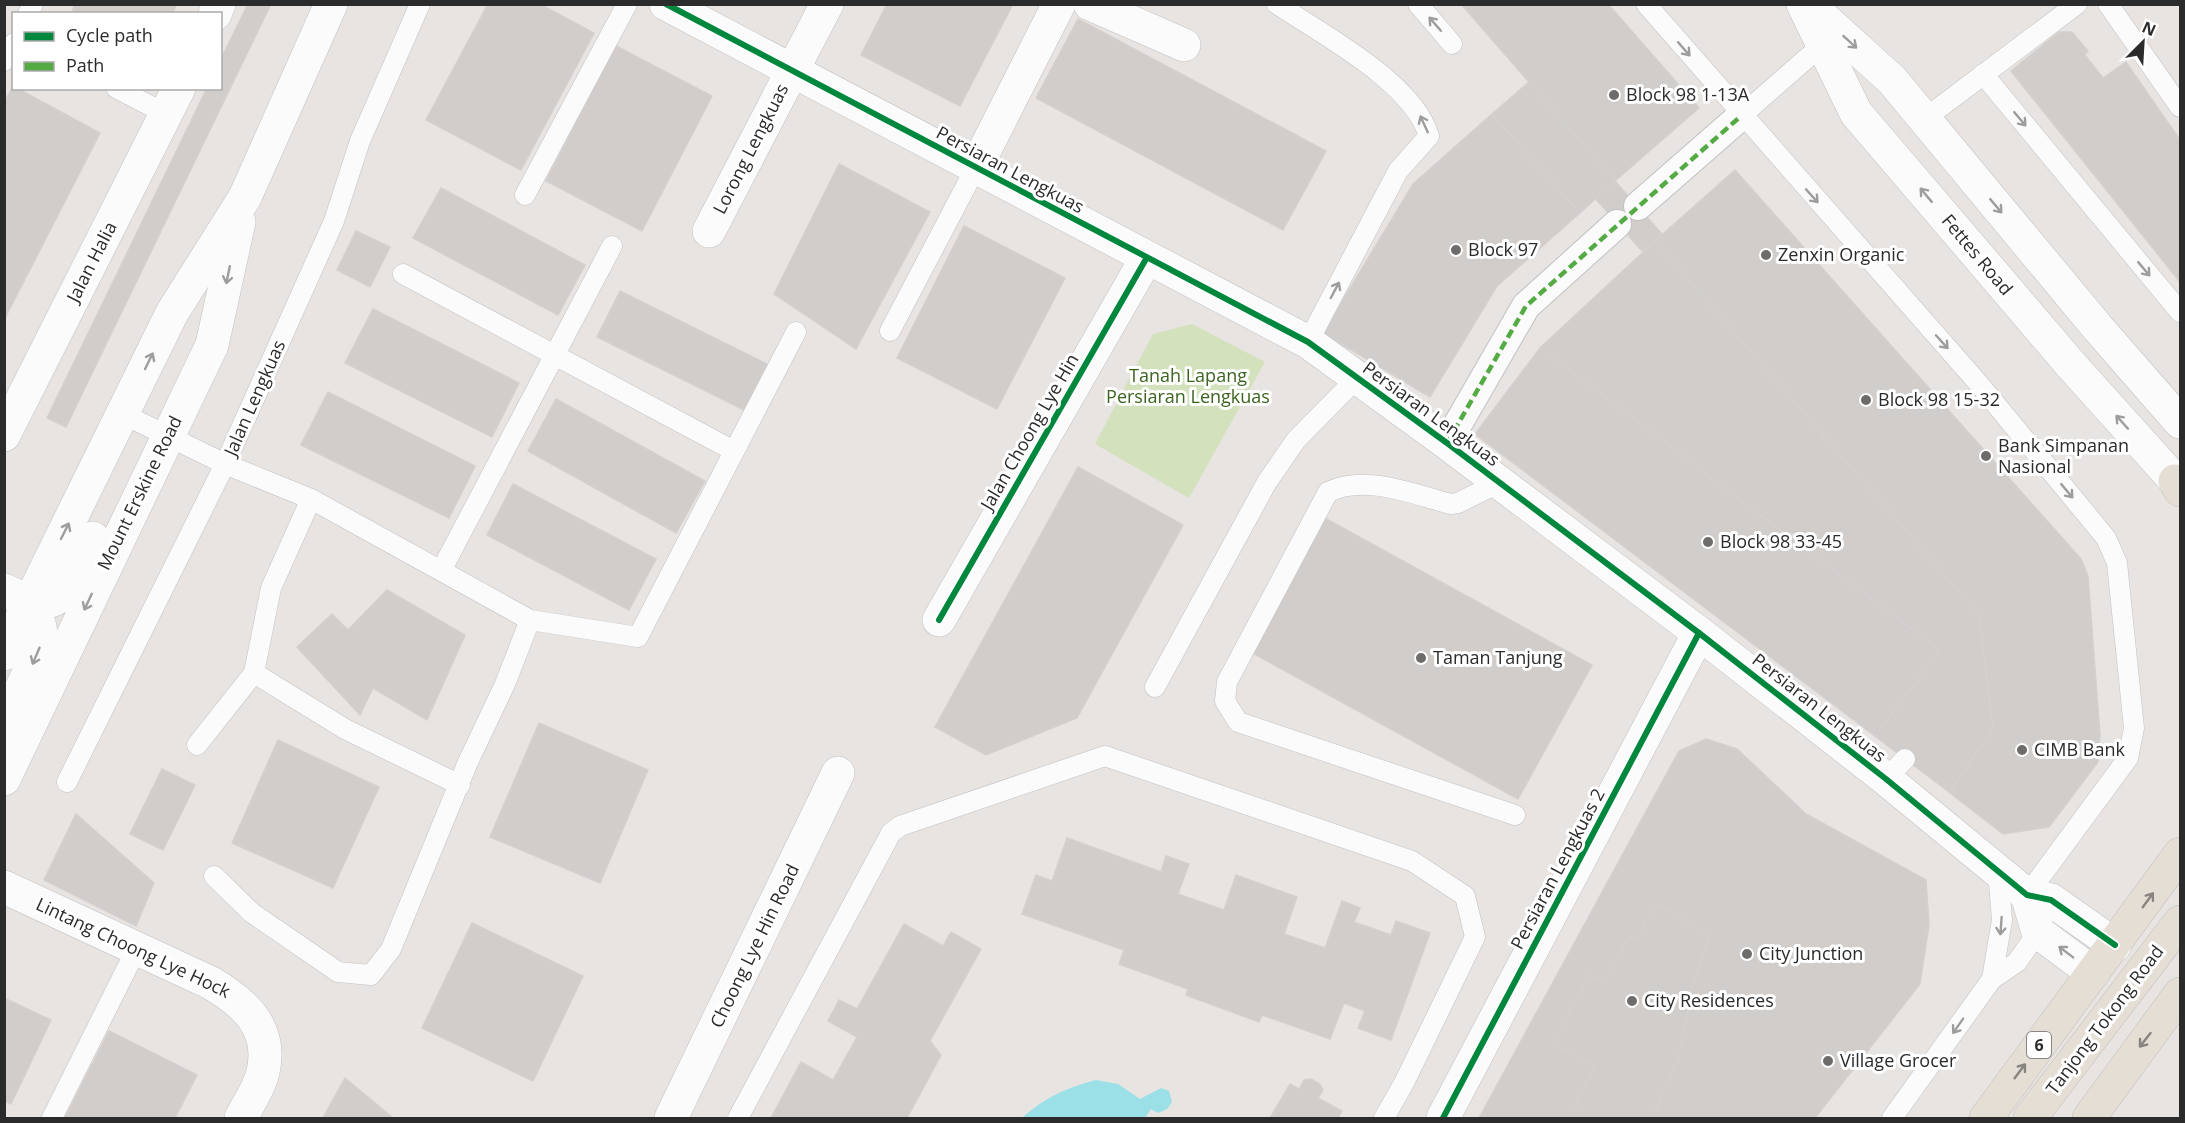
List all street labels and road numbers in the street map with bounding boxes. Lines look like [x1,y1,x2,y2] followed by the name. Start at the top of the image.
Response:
[707,79,793,218] street label: Lorong Lengkuas
[932,120,1088,218] street label: Persiaran Lengkuas
[1937,209,2019,300] street label: Fettes Road
[60,217,122,308] street label: Jalan Halia
[217,336,290,461] street label: Jalan Lengkuas
[974,349,1084,516] street label: Jalan Choong Lye Hin
[1358,355,1505,471] street label: Persiaran Lengkuas
[91,411,187,574] street label: Mount Erskine Road
[1748,647,1892,767] street label: Persiaran Lengkuas
[1505,784,1610,953] street label: Persiaran Lengkuas 2
[704,860,804,1031] street label: Choong Lye Hin Road
[32,891,235,1003] street label: Lintang Choong Lye Hock
[2040,940,2168,1099] street label: Tanjong Tokong Road
[2027,1032,2051,1058] road number: 6

